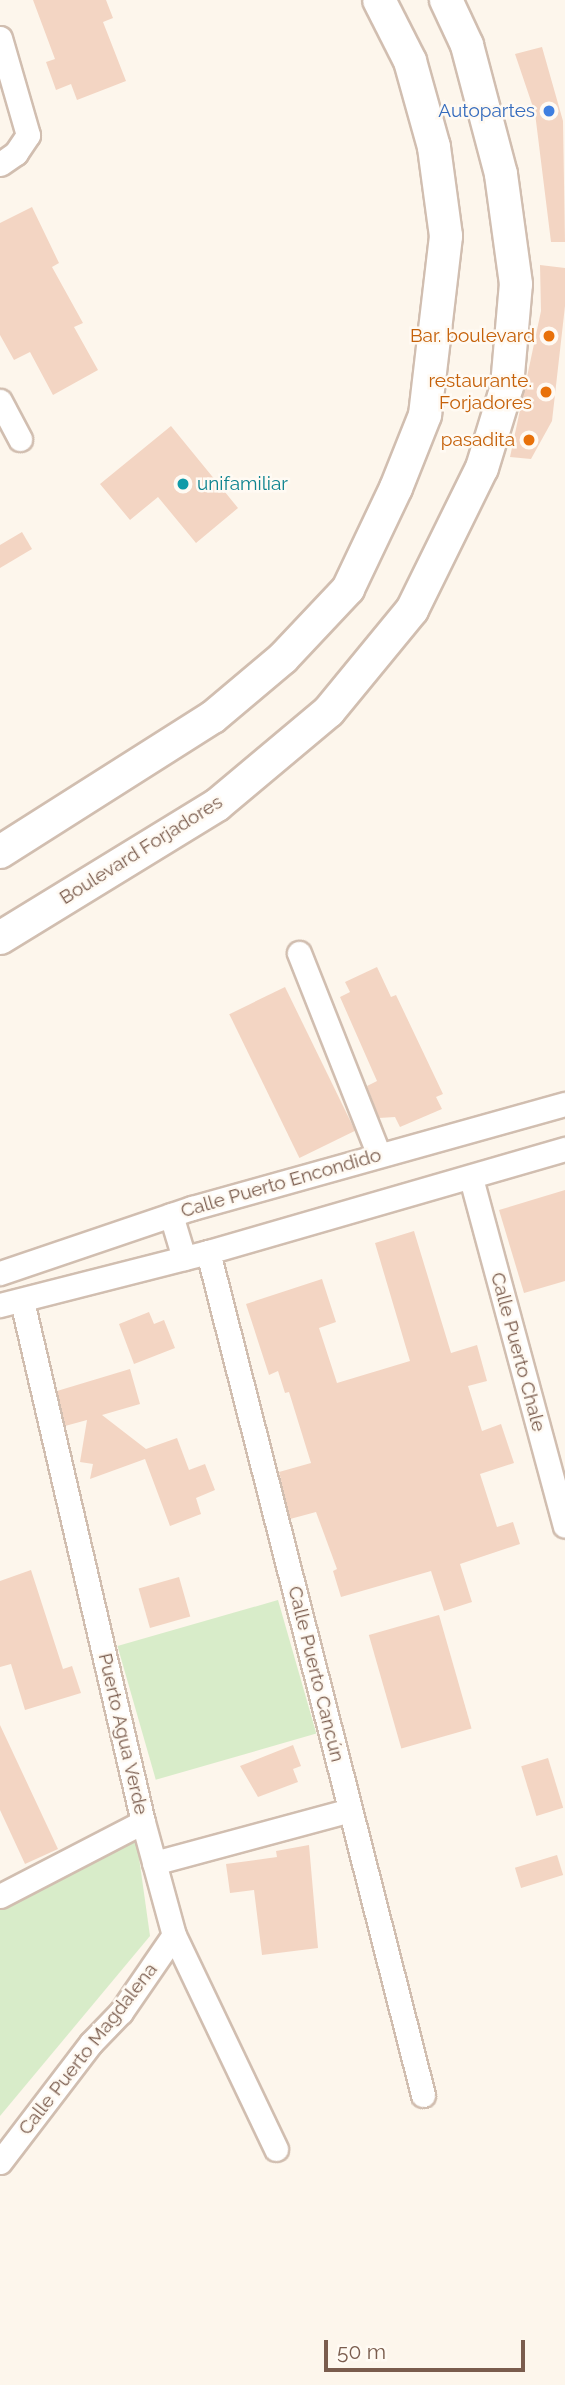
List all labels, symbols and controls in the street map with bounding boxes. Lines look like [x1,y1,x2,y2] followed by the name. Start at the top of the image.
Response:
[438,100,535,122] place label: Autopartes
[541,103,557,119] marker: Autopartes
[410,325,535,347] place label: Bar. boulevard
[541,328,557,344] marker: Bar. boulevard
[428,370,532,414] place label: restaurante. Forjadores
[538,384,554,400] marker: restaurante. Forjadores
[441,429,515,451] place label: pasadita
[521,432,537,448] marker: pasadita
[197,473,288,495] place label: unifamiliar
[175,476,191,492] marker: unifamiliar
[55,791,227,909] street label: Boulevard Forjadores
[178,1143,384,1223] street label: Calle Puerto Encondido
[486,1270,550,1434] street label: Calle Puerto Chale
[283,1584,349,1764] street label: Calle Puerto Cancún
[93,1650,153,1818] street label: Puerto Agua Verde
[14,1959,162,2139] street label: Calle Puerto Magdalena
[327,2326,528,2370] scale bar
[337,2339,386,2364] text: 50 m

